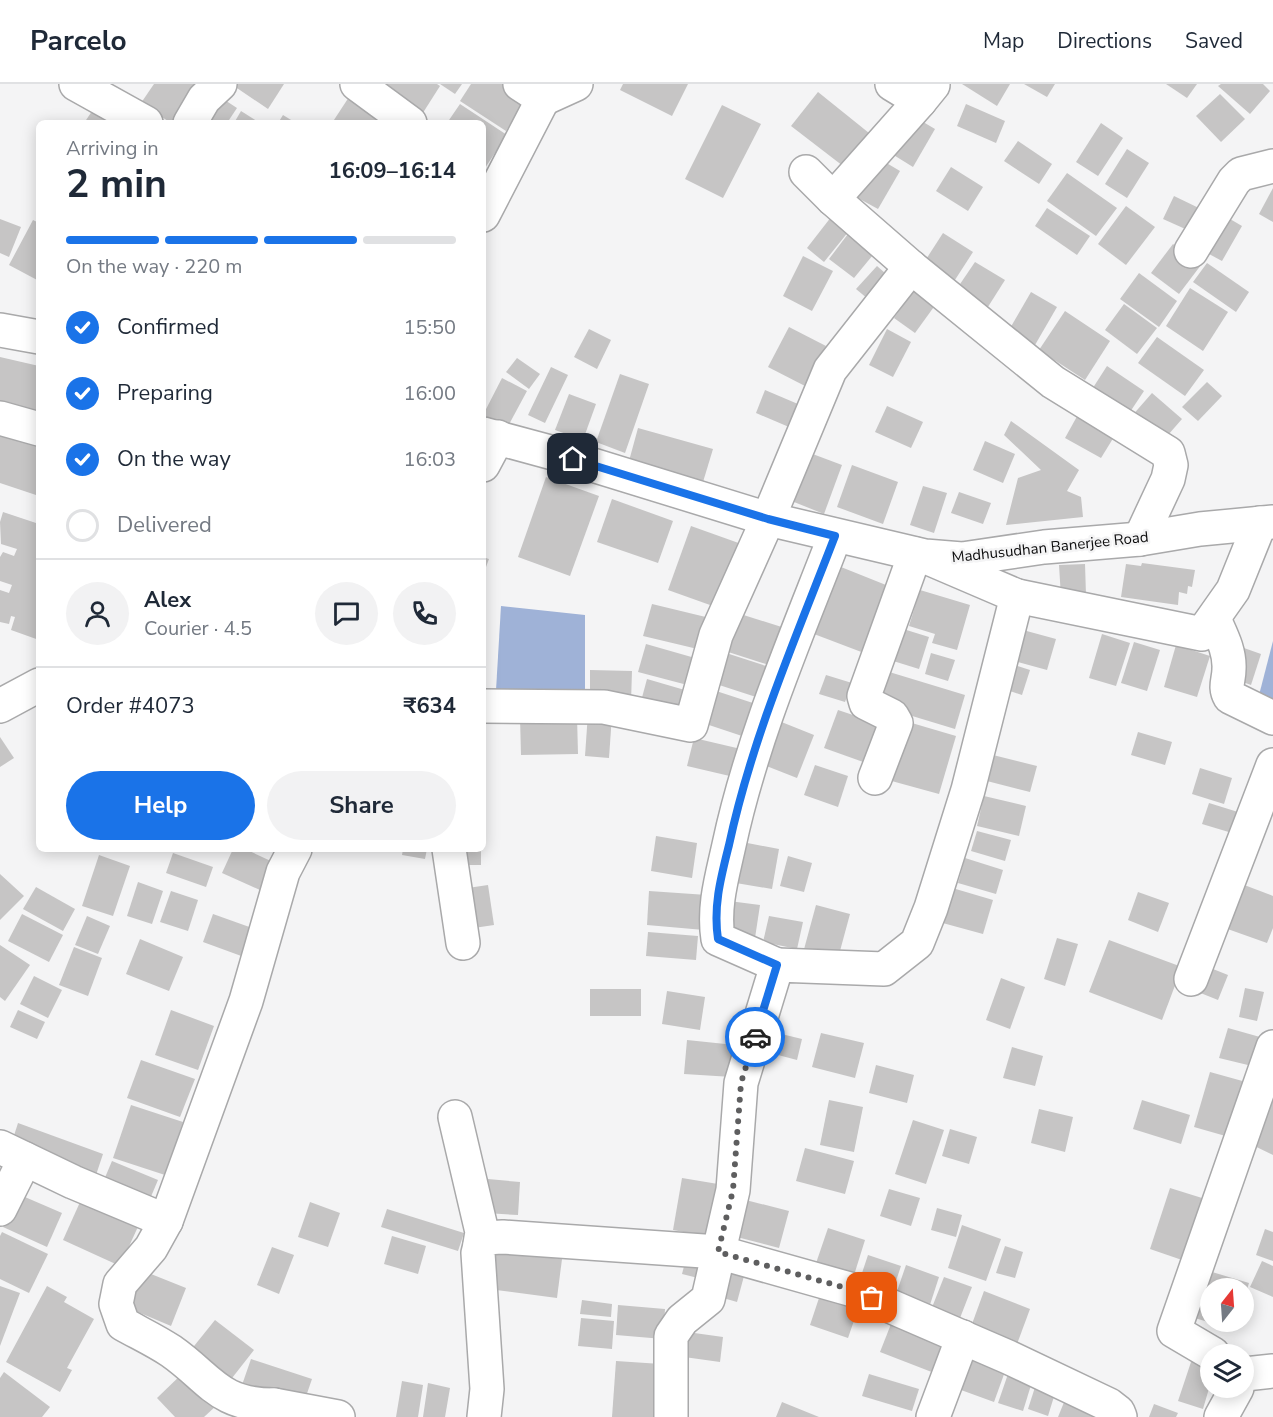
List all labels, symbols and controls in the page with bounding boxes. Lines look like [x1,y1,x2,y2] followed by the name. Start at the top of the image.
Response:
[30,22,127,60] text: Parcelo
[983,27,1024,55] text: Map
[1057,27,1152,55] text: Directions
[1185,27,1243,55] text: Saved
[66,135,159,162] text: Arriving in
[328,156,456,186] text: 16:09–16:14
[66,158,167,211] text: 2 min
[66,253,242,280] text: On the way · 220 m
[66,311,99,344] icon: check
[117,312,219,342] text: Confirmed
[403,314,456,341] text: 15:50
[66,377,99,410] icon: check
[117,378,213,408] text: Preparing
[403,380,456,407] text: 16:00
[547,433,598,484] pin
[556,442,589,475] icon: home
[66,443,99,476] icon: check
[117,444,231,474] text: On the way
[403,446,456,473] text: 16:03
[117,510,212,540] text: Delivered
[951,527,1149,567] street label: Madhusudhan Banerjee Road
[66,582,129,645] button: person
[315,582,378,645] button: chat
[393,582,456,645] button: phone
[144,585,191,615] text: Alex
[144,615,252,642] text: Courier · 4.5
[66,691,195,721] text: Order #4073
[403,691,456,721] text: ₹634
[66,771,255,840] button: Help
[267,771,456,840] button: Share
[725,1007,785,1067] courier
[739,1021,772,1054] icon: car
[846,1272,897,1323] pin
[1200,1278,1254,1332] north arrow
[1200,1278,1254,1398] map controls
[855,1281,888,1314] icon: bag
[1200,1344,1254,1398] button: layers

